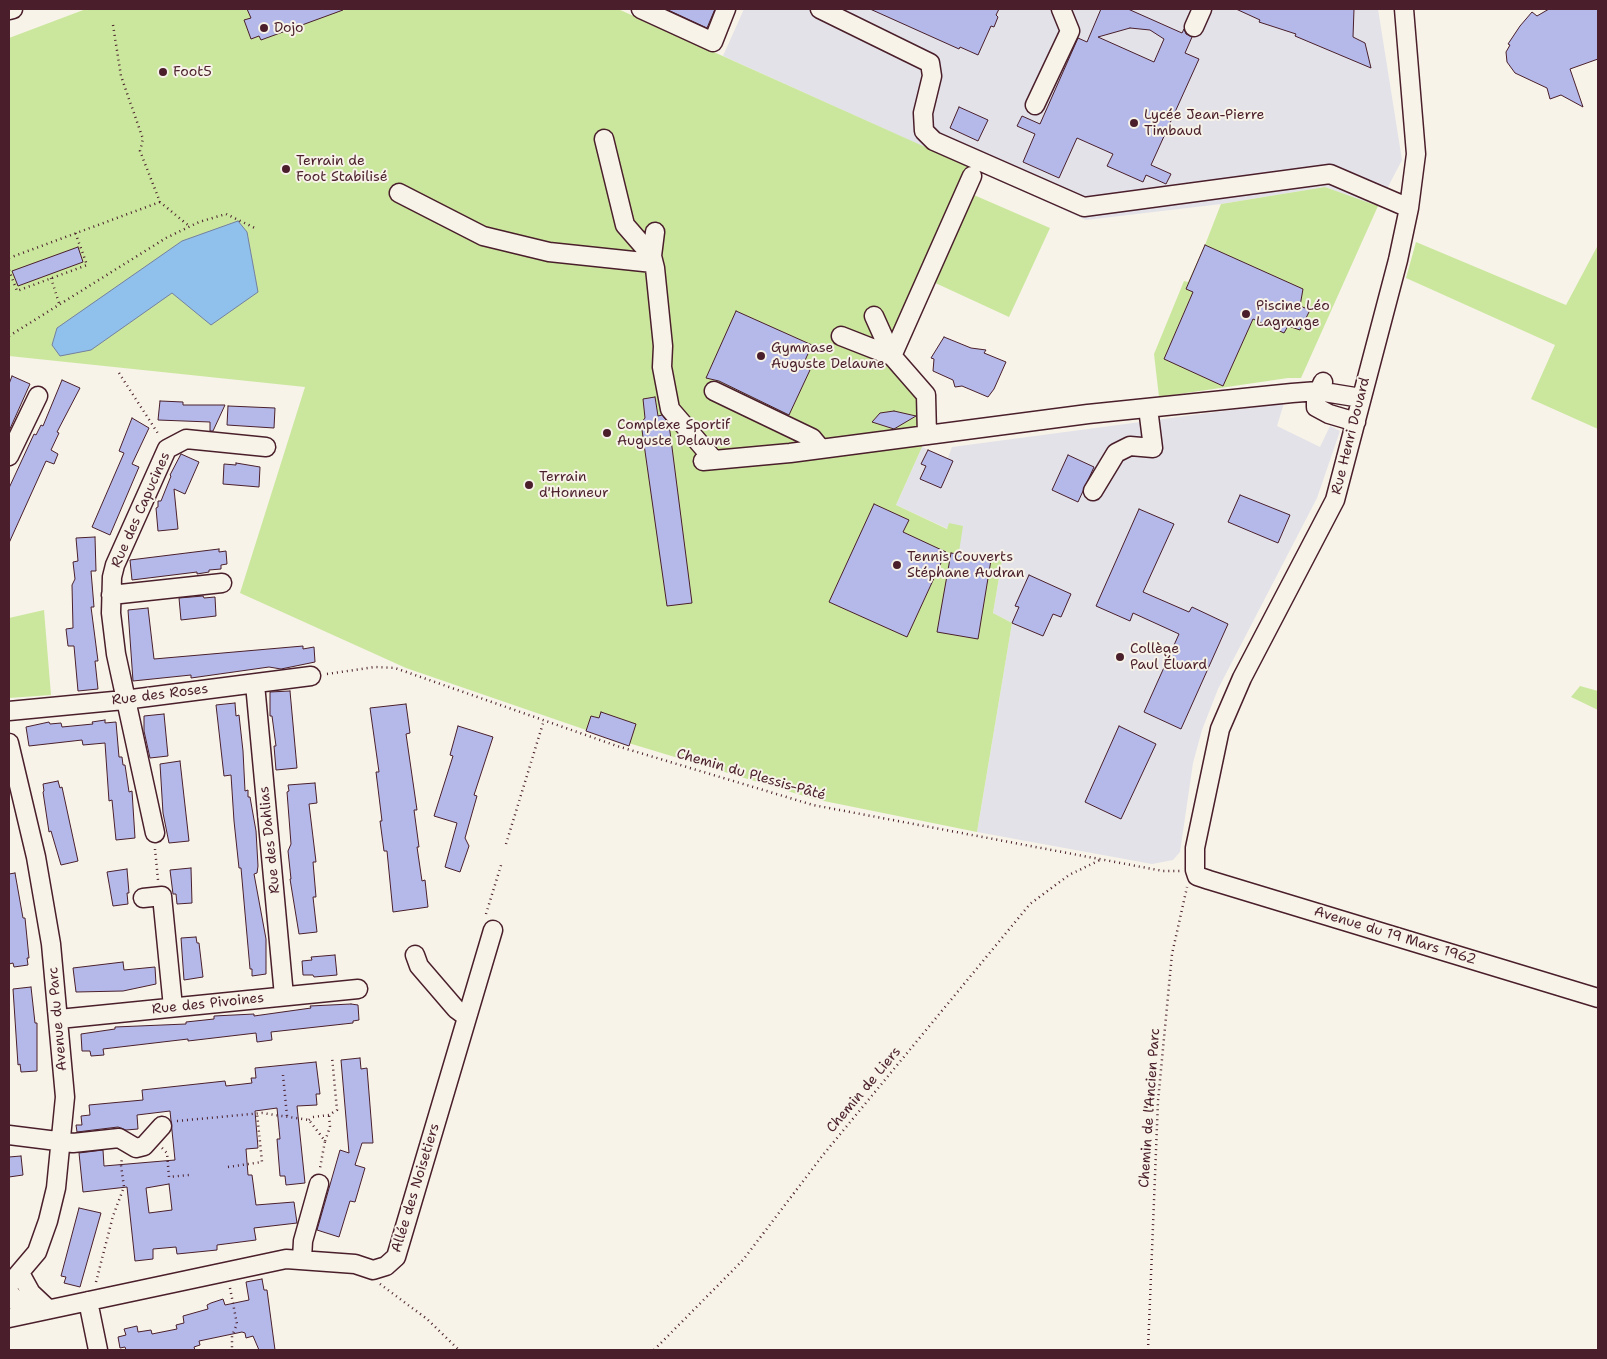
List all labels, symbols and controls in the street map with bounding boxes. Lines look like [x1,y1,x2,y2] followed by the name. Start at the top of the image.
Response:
[274,20,304,36] place label: Dojo
[258,22,270,34] marker: Dojo
[173,64,212,80] place label: Foot5
[157,66,169,78] marker: Foot5
[1144,107,1264,140] place label: Lycée Jean-Pierre Timbaud
[1128,117,1140,129] marker: Lycée Jean-Pierre Timbaud
[296,153,388,186] place label: Terrain de Foot Stabilisé
[280,163,292,175] marker: Terrain de Foot Stabilisé
[1256,298,1330,331] place label: Piscine Léo Lagrange
[1240,308,1252,320] marker: Piscine Léo Lagrange
[771,340,885,372] place label: Gymnase Auguste Delaune
[755,350,767,362] marker: Gymnase Auguste Delaune
[1328,376,1374,496] street label: Rue Henri Douard
[617,417,731,450] place label: Complexe Sportif Auguste Delaune
[601,427,613,439] marker: Complexe Sportif Auguste Delaune
[108,450,174,570] street label: Rue des Capucines
[539,469,609,502] place label: Terrain d'Honneur
[523,479,535,491] marker: Terrain d'Honneur
[907,549,1024,582] place label: Tennis Couverts Stéphane Audran
[891,559,903,571] marker: Tennis Couverts Stéphane Audran
[1130,641,1207,674] place label: Collège Paul Éluard
[1114,651,1126,663] marker: Collège Paul Éluard
[111,681,209,709] street label: Rue des Roses
[674,746,828,804] street label: Chemin du Plessis-Pâté
[256,785,284,895] street label: Rue des Dahlias
[1312,903,1478,969] street label: Avenue du 19 Mars 1962
[45,966,71,1072] street label: Avenue du Parc
[151,990,265,1018] street label: Rue des Pivoines
[1136,1028,1164,1188] street label: Chemin de l'Ancien Parc
[823,1044,905,1136] street label: Chemin de Liers
[388,1121,444,1255] street label: Allée des Noisetiers

